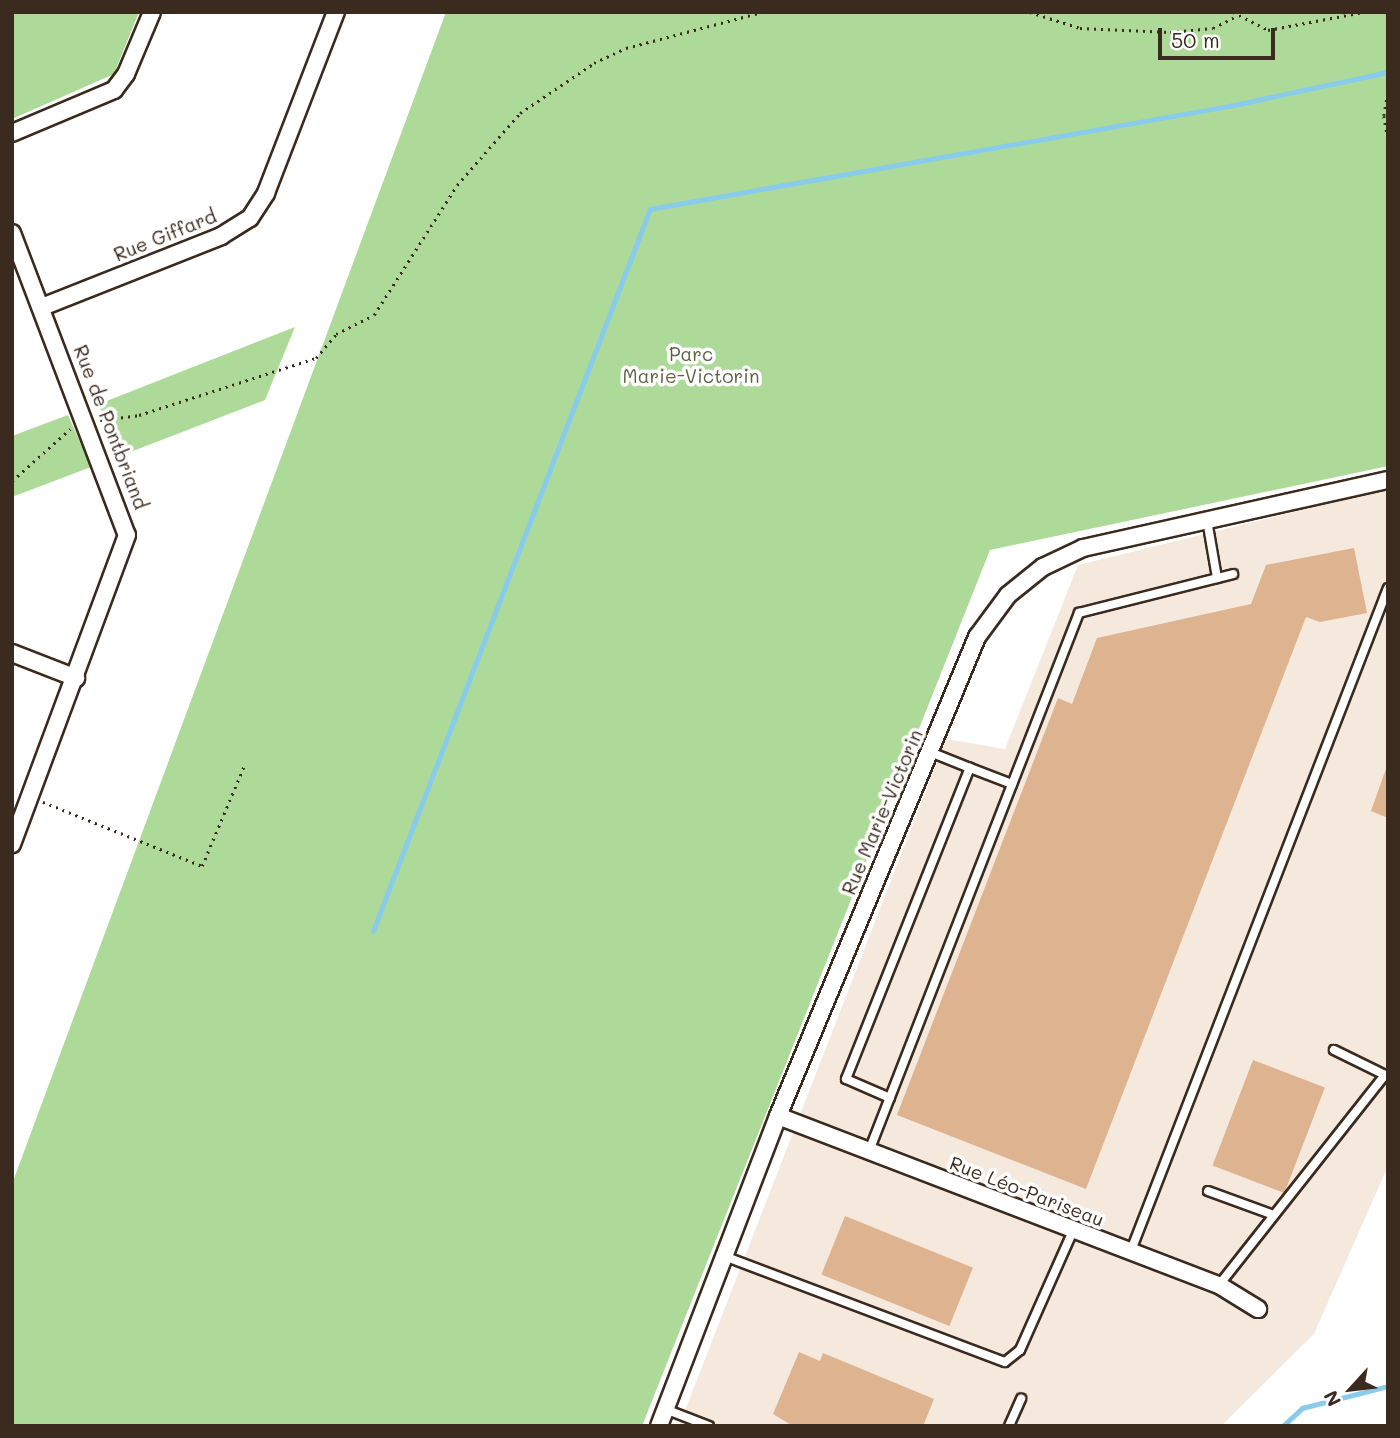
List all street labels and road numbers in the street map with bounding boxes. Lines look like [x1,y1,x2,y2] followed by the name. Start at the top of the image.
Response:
[110,204,220,266] street label: Rue Giffard
[69,342,153,512] street label: Rue de Pontbriand
[837,726,927,898] street label: Rue Marie-Victorin
[947,1151,1107,1231] street label: Rue Léo-Pariseau

